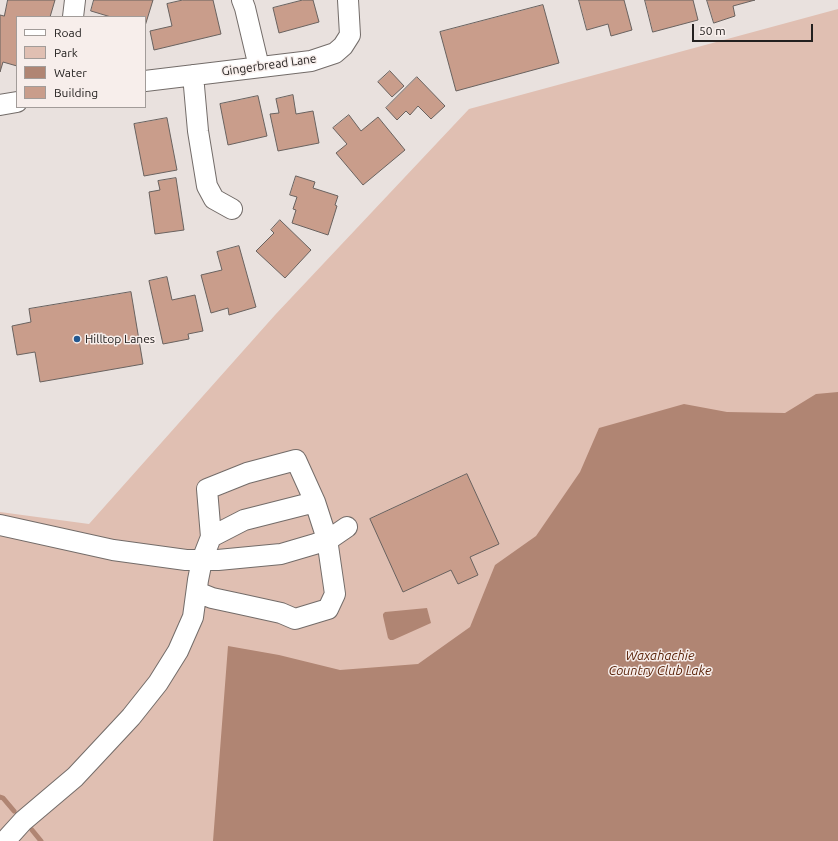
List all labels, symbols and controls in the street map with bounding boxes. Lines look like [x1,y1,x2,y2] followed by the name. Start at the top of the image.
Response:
[16,16,146,108] legend
[694,16,815,42] scale bar
[699,24,726,37] text: 50 m
[54,26,82,39] text: Road
[54,46,78,59] text: Park
[221,51,317,79] street label: Gingerbread Lane
[54,66,87,79] text: Water
[54,86,98,99] text: Building
[85,332,155,346] place label: Hilltop Lanes
[72,334,82,344] marker: Hilltop Lanes
[609,648,711,679] water label: Waxahachie Country Club Lake

